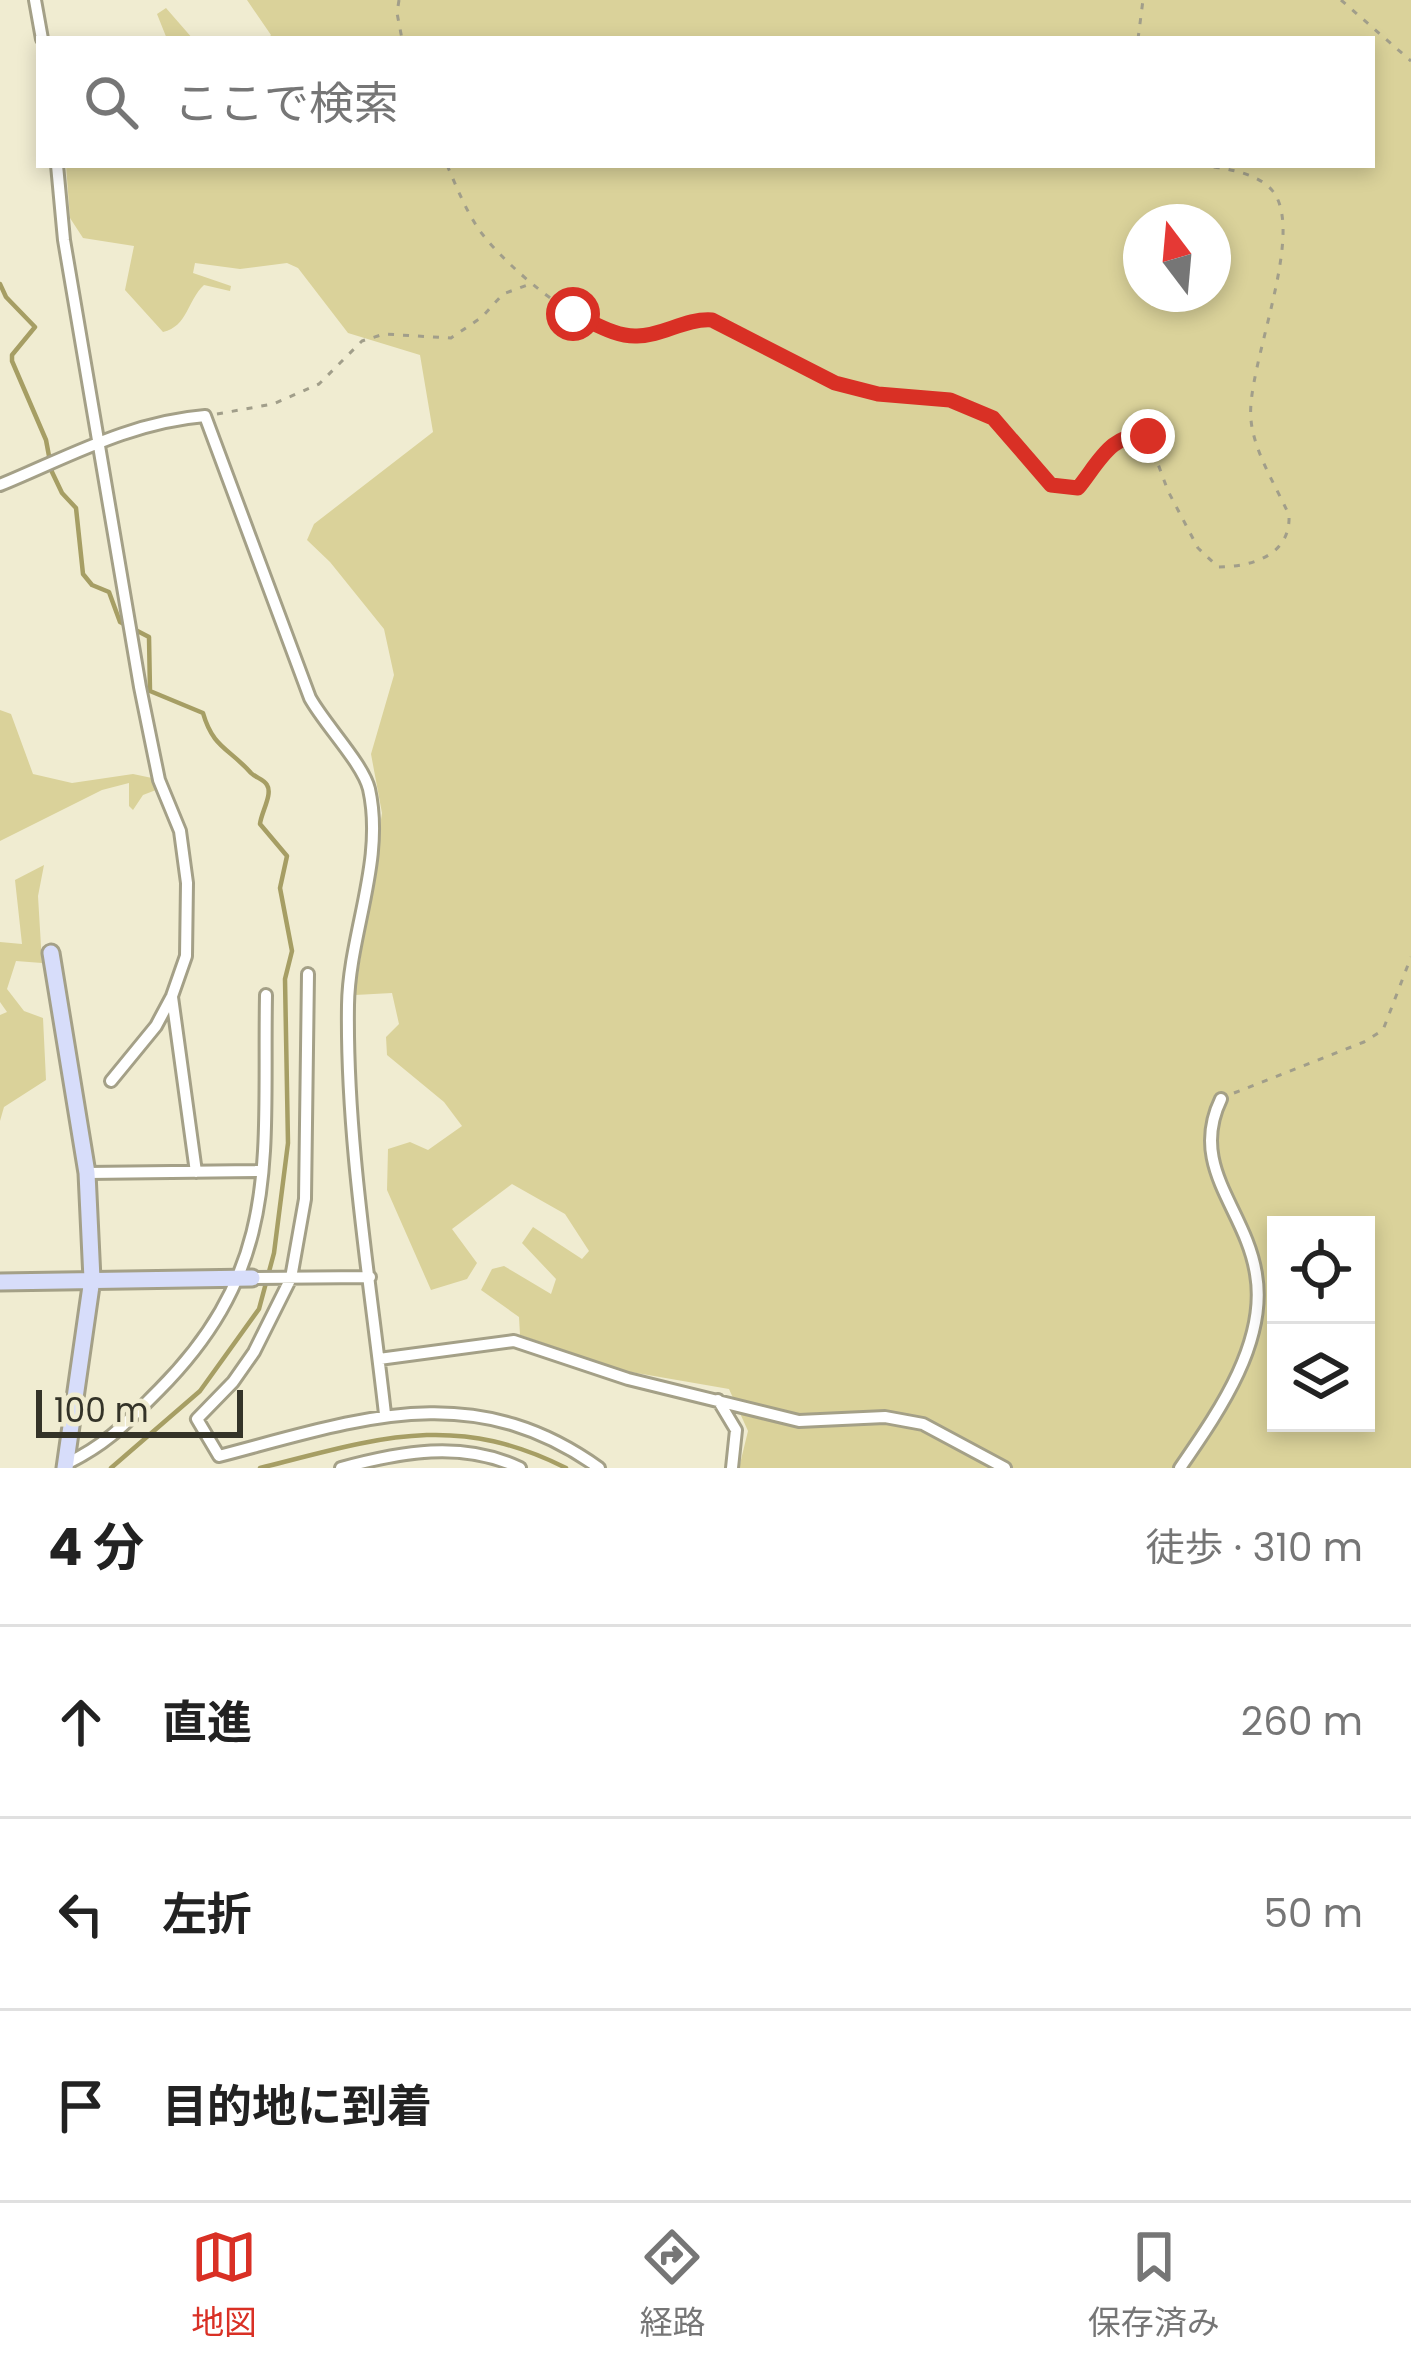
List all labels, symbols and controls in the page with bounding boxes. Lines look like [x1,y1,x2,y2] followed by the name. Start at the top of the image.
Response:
[36,36,1375,168] search box
[78,69,144,135] icon: search
[174,72,399,135] text: ここで検索
[1123,204,1231,312] north arrow
[546,287,600,341] route start
[1121,409,1175,463] route end
[1267,1216,1375,1432] map controls
[1267,1216,1375,1324] button: locate
[1267,1324,1375,1432] button: layers
[36,1384,243,1437] scale bar
[54,1387,149,1434] text: 100 m
[48,1511,144,1583] text: 4 分
[1145,1520,1363,1575] text: 徒歩 · 310 m
[48,1689,114,1755] icon: ahead
[162,1691,252,1754] text: 直進
[1241,1694,1363,1749] text: 260 m
[48,1881,114,1947] icon: left
[162,1883,252,1946] text: 左折
[1263,1886,1363,1941] text: 50 m
[48,2073,114,2139] icon: arrive
[162,2075,432,2138] text: 目的地に到着
[191,2224,257,2348] tab: 地図
[639,2224,705,2348] tab: 経路
[1088,2224,1220,2348] tab: 保存済み

